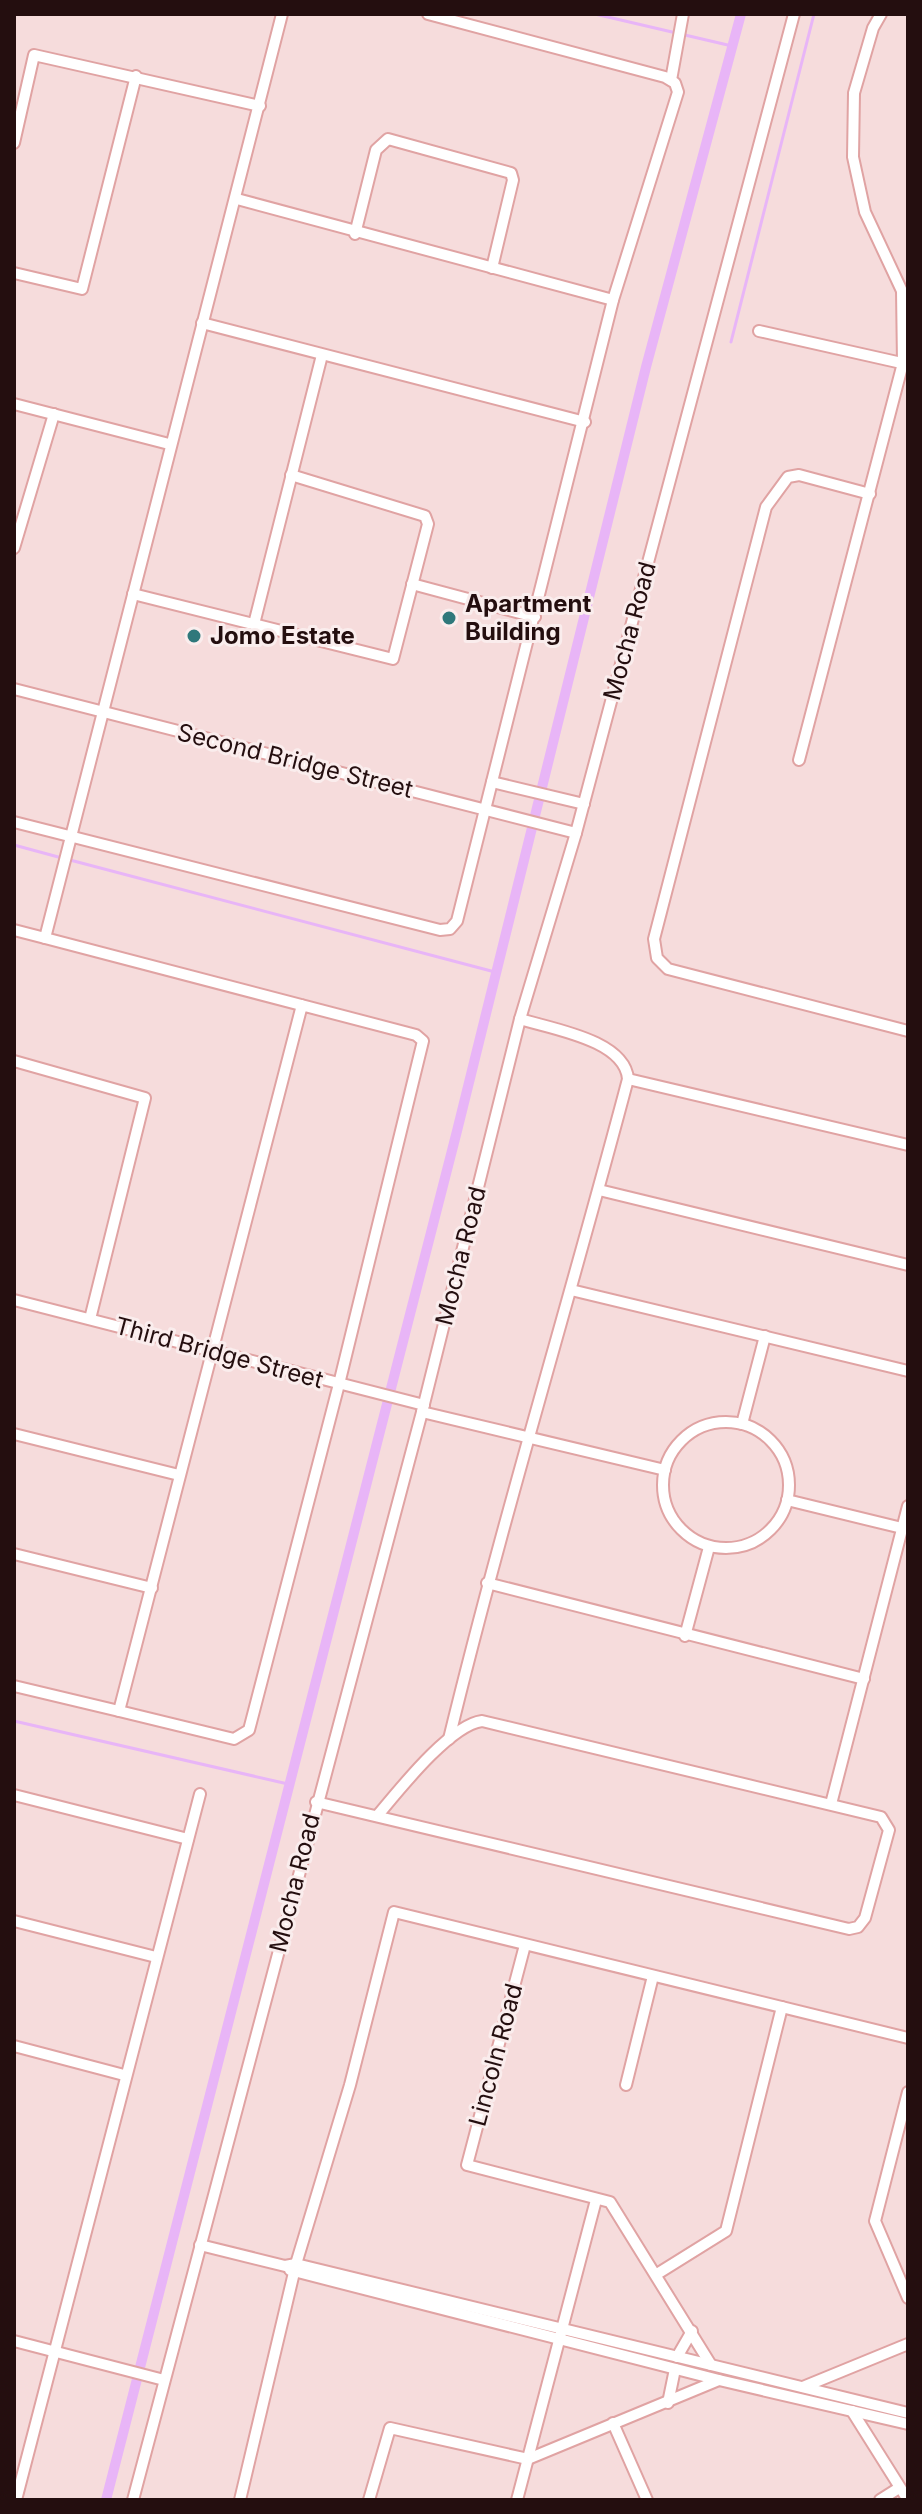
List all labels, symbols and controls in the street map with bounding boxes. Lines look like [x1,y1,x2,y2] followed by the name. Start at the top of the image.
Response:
[597,558,662,703] street label: Mocha Road
[465,589,591,646] place label: Apartment Building
[440,609,458,627] marker: Apartment Building
[210,621,355,650] place label: Jomo Estate
[185,627,203,645] marker: Jomo Estate
[174,717,416,804] street label: Second Bridge Street
[429,1183,492,1328] street label: Mocha Road
[112,1311,327,1394] street label: Third Bridge Street
[263,1810,326,1955] street label: Mocha Road
[463,1980,528,2129] street label: Lincoln Road

